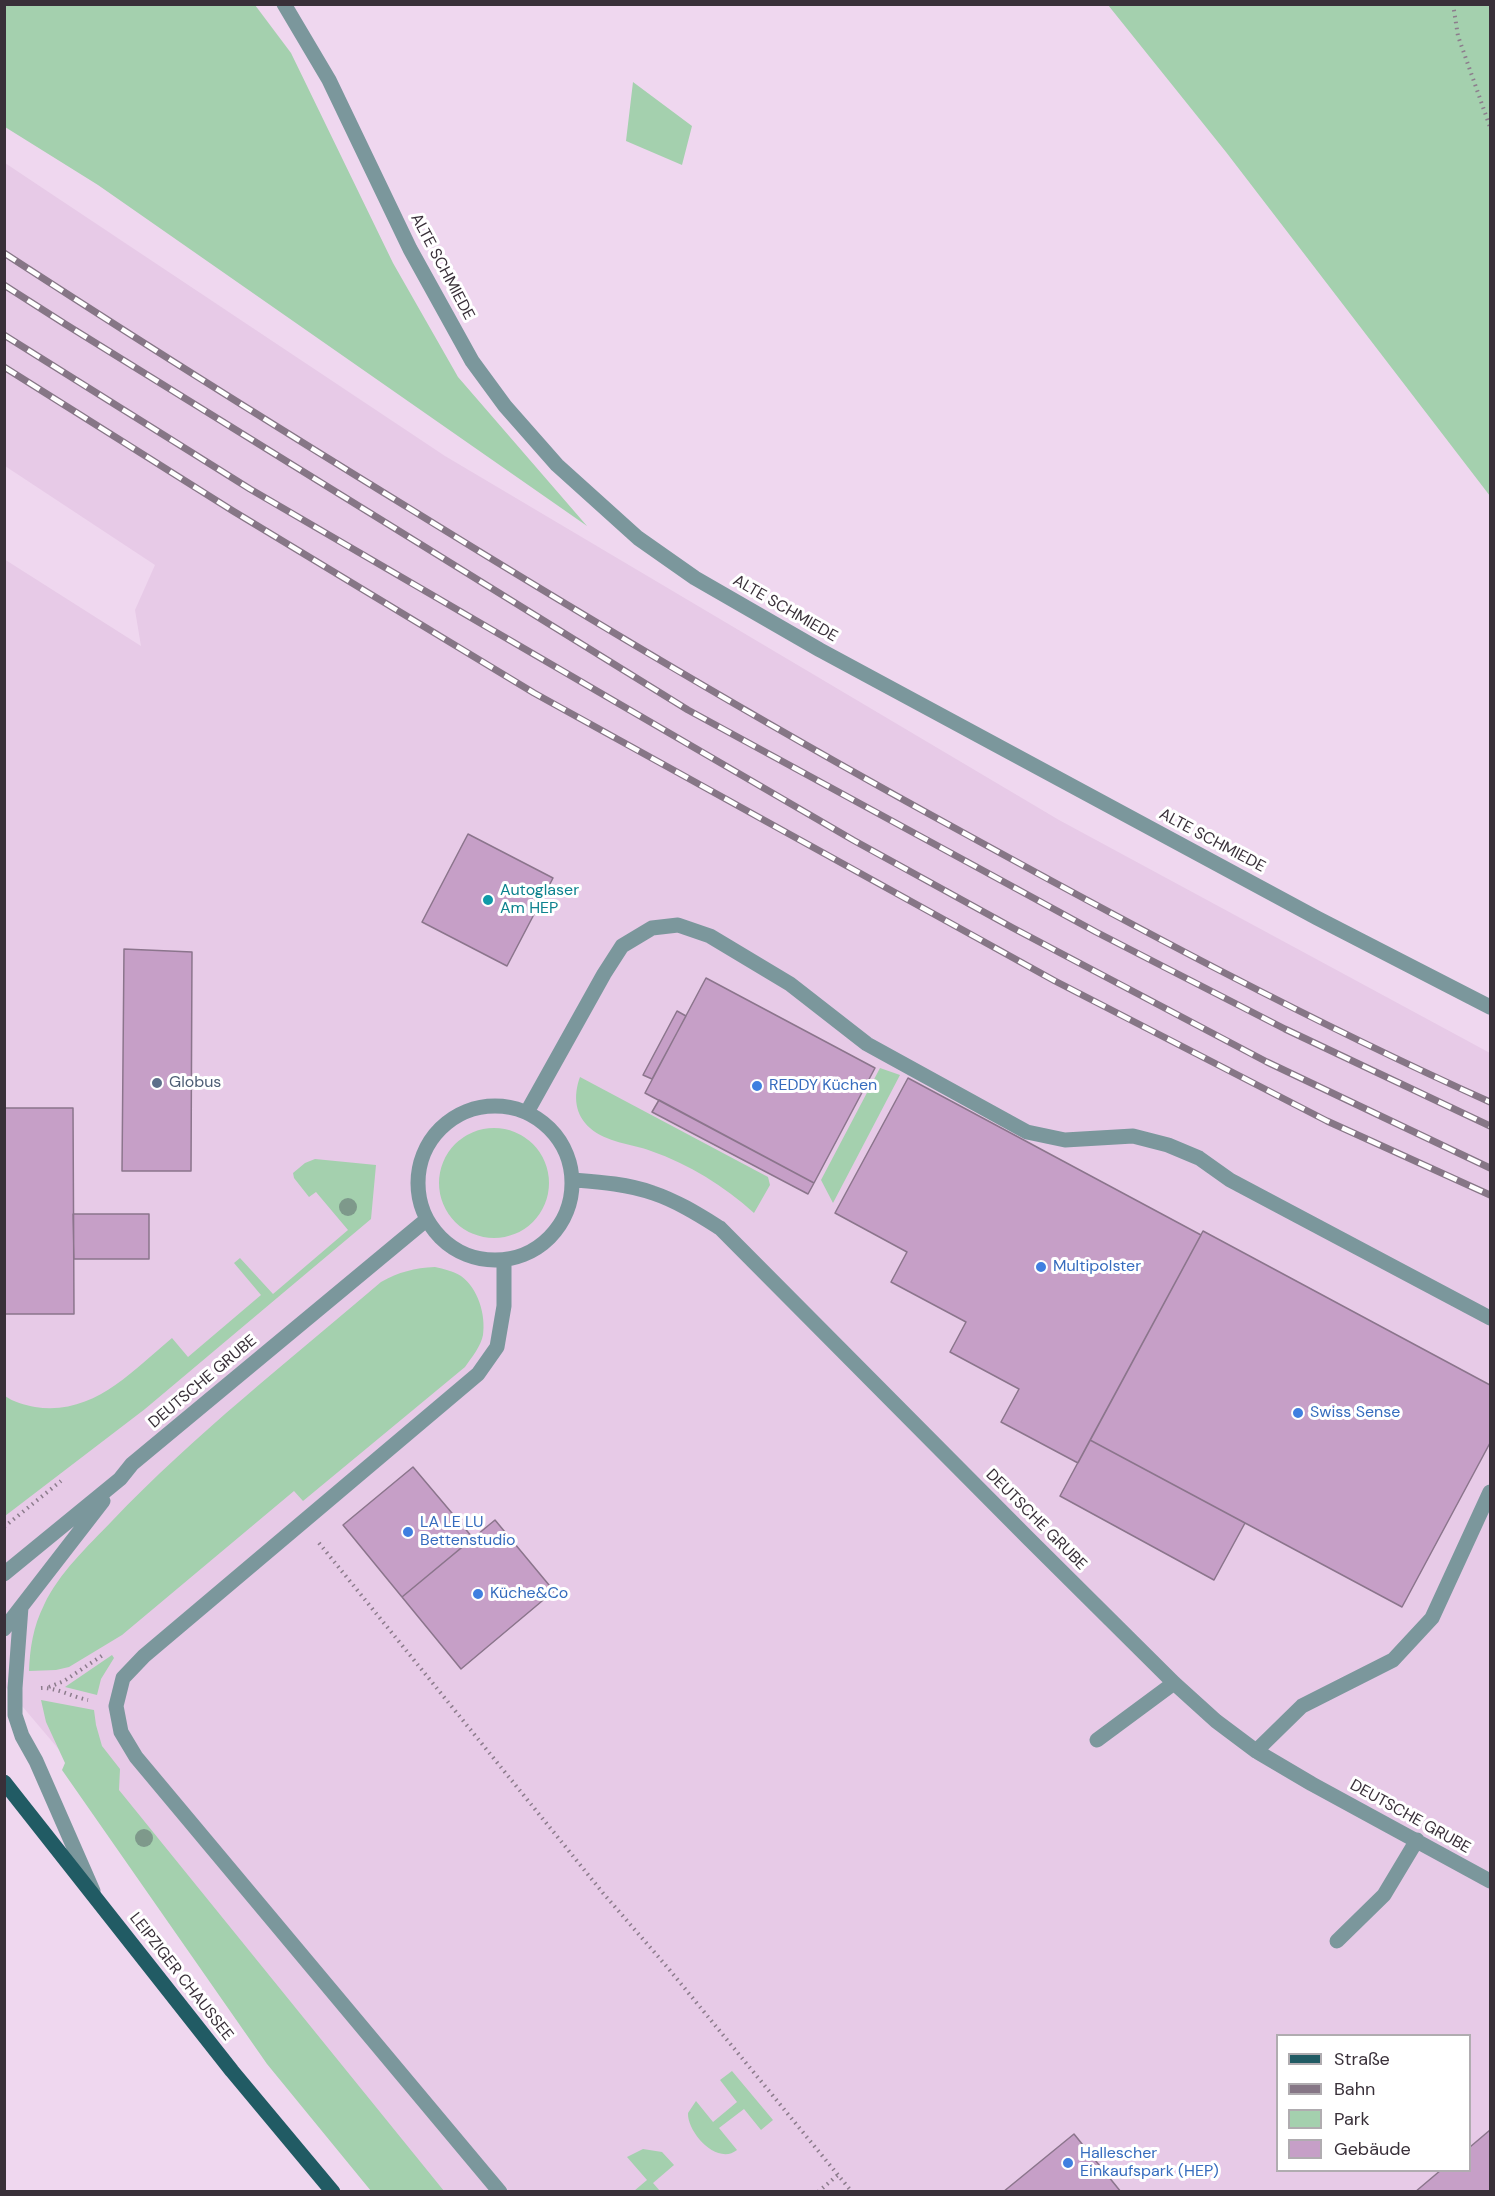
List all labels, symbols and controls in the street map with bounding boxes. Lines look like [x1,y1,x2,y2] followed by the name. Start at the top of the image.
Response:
[406,211,478,323] street label: ALTE SCHMIEDE
[729,571,841,647] street label: ALTE SCHMIEDE
[1156,805,1268,877] street label: ALTE SCHMIEDE
[500,881,579,919] place label: Autoglaser Am HEP
[481,893,495,907] marker: Autoglaser Am HEP
[169,1073,221,1093] place label: Globus
[150,1076,164,1090] marker: Globus
[769,1076,877,1096] place label: REDDY Küchen
[750,1079,764,1093] marker: REDDY Küchen
[1053,1257,1141,1277] place label: Multipolster
[1034,1260,1048,1274] marker: Multipolster
[145,1331,261,1433] street label: DEUTSCHE GRUBE
[1310,1403,1400,1423] place label: Swiss Sense
[1291,1406,1305,1420] marker: Swiss Sense
[981,1465,1091,1575] street label: DEUTSCHE GRUBE
[420,1513,516,1551] place label: LA LE LU Bettenstudio
[401,1525,415,1539] marker: LA LE LU Bettenstudio
[490,1584,568,1604] place label: Küche&Co
[471,1587,485,1601] marker: Küche&Co
[1346,1776,1474,1858] street label: DEUTSCHE GRUBE
[125,1909,237,2045] street label: LEIPZIGER CHAUSSEE
[1276,2034,1471,2172] legend
[1334,2047,1390,2071] text: Straße
[1334,2077,1375,2101] text: Bahn
[1334,2107,1370,2131] text: Park
[1334,2137,1411,2161] text: Gebäude
[1080,2144,1219,2182] place label: Hallescher Einkaufspark (HEP)
[1061,2156,1075,2170] marker: Hallescher Einkaufspark (HEP)

